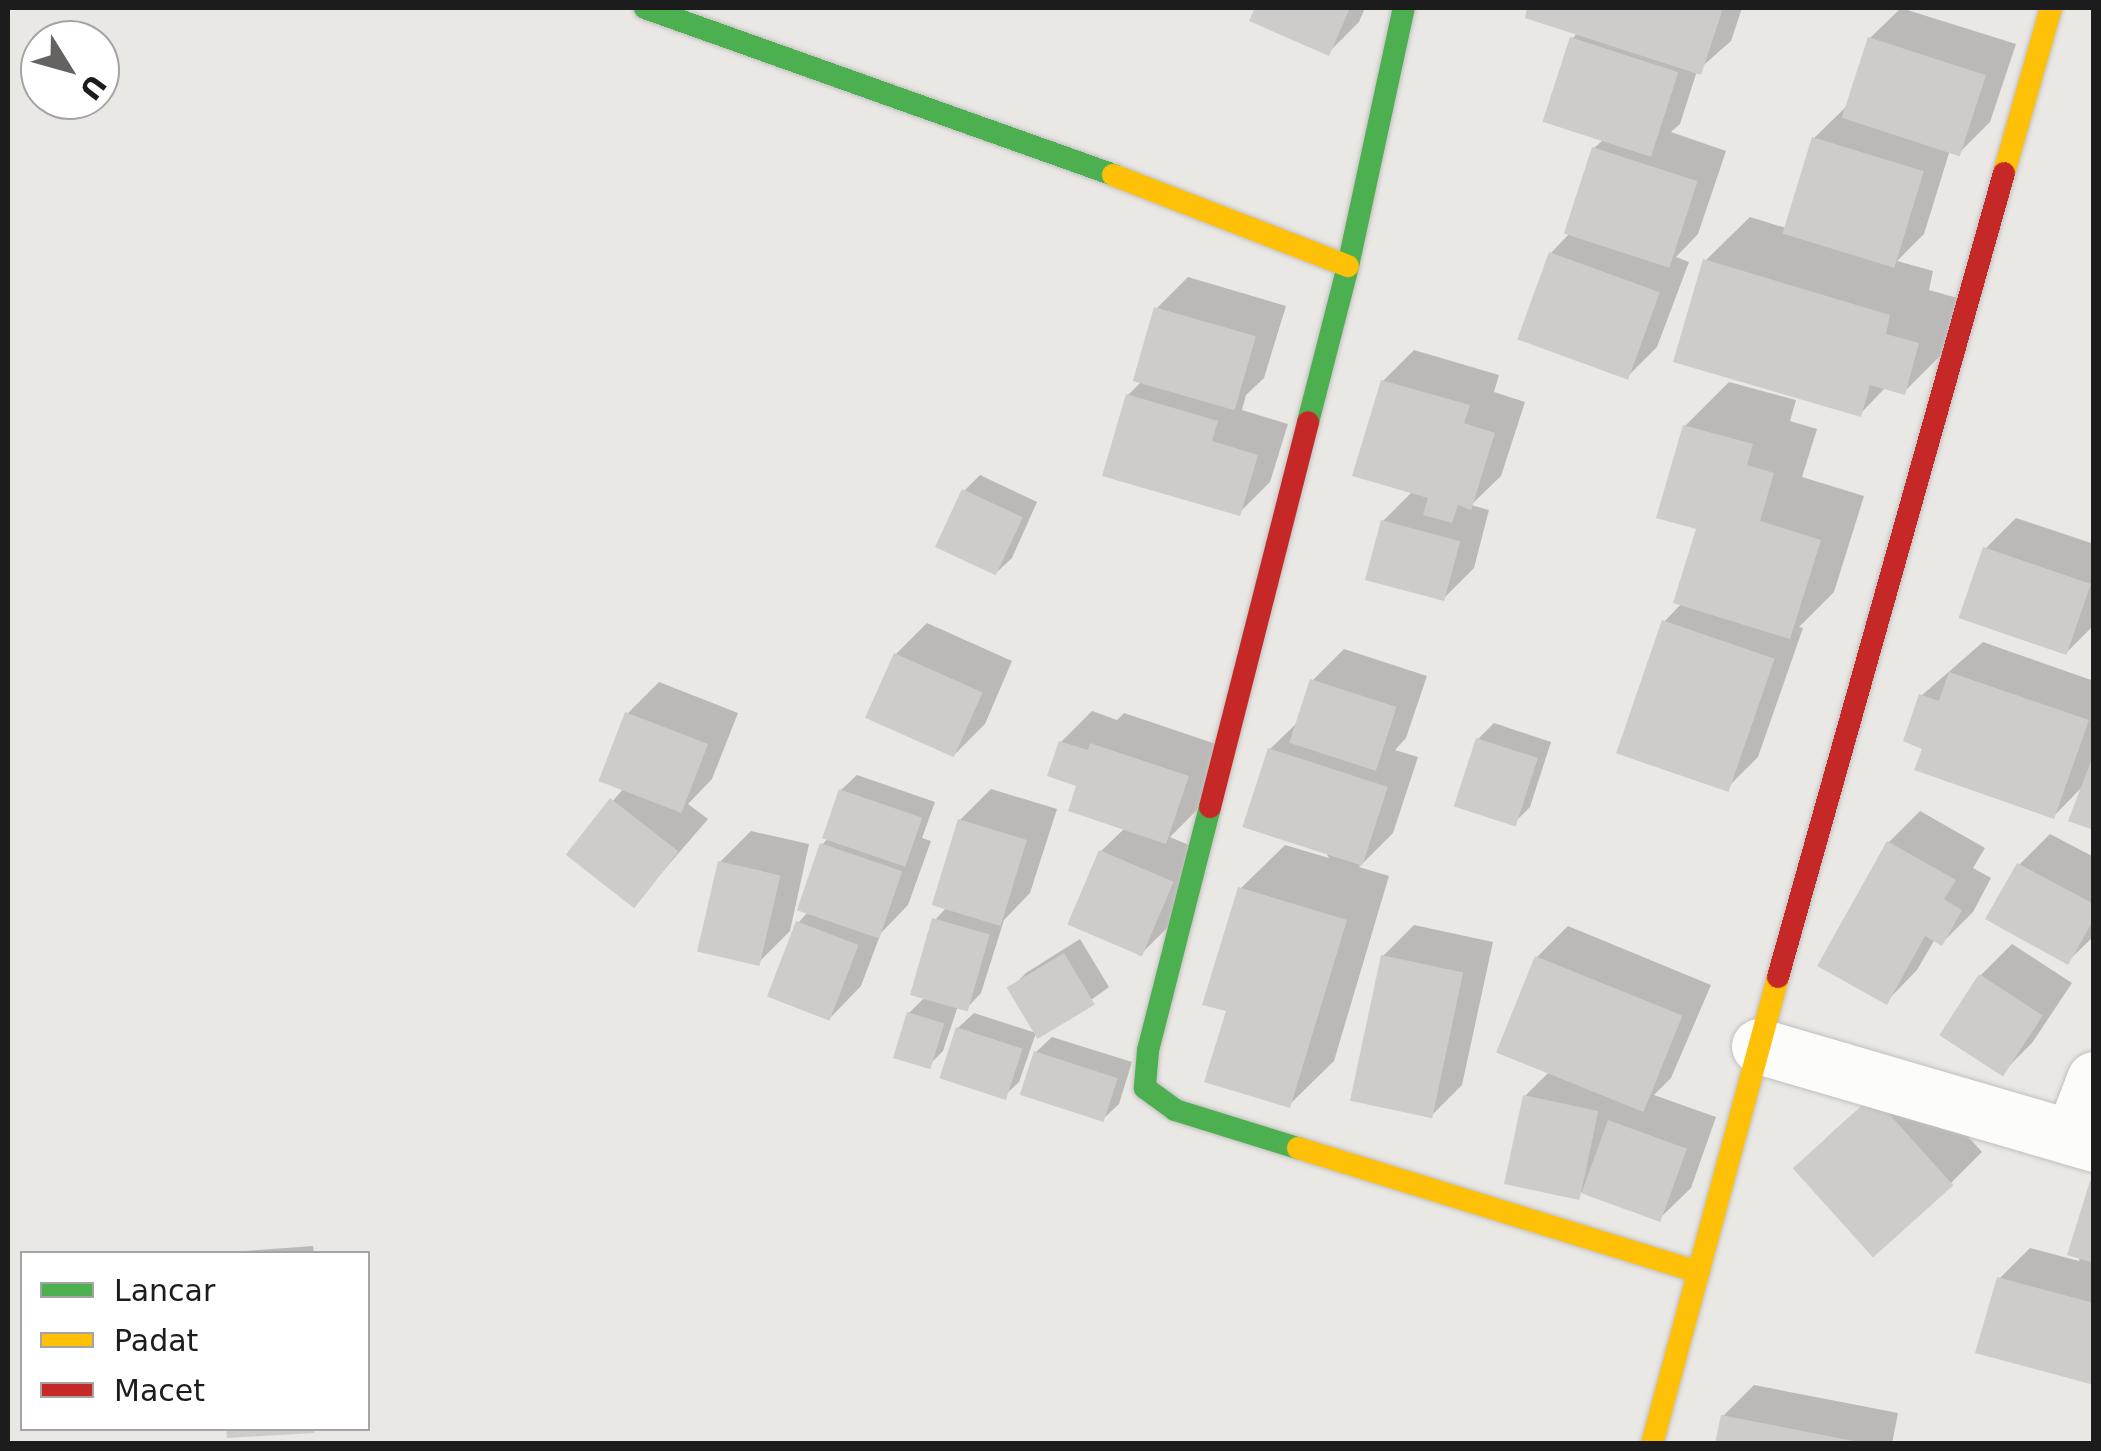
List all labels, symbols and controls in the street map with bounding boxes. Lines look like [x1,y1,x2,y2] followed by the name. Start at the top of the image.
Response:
[20,20,120,120] north arrow
[73,68,113,106] text: U
[20,1251,370,1431] legend
[114,1273,215,1308] text: Lancar
[114,1323,198,1358] text: Padat
[114,1373,205,1408] text: Macet

